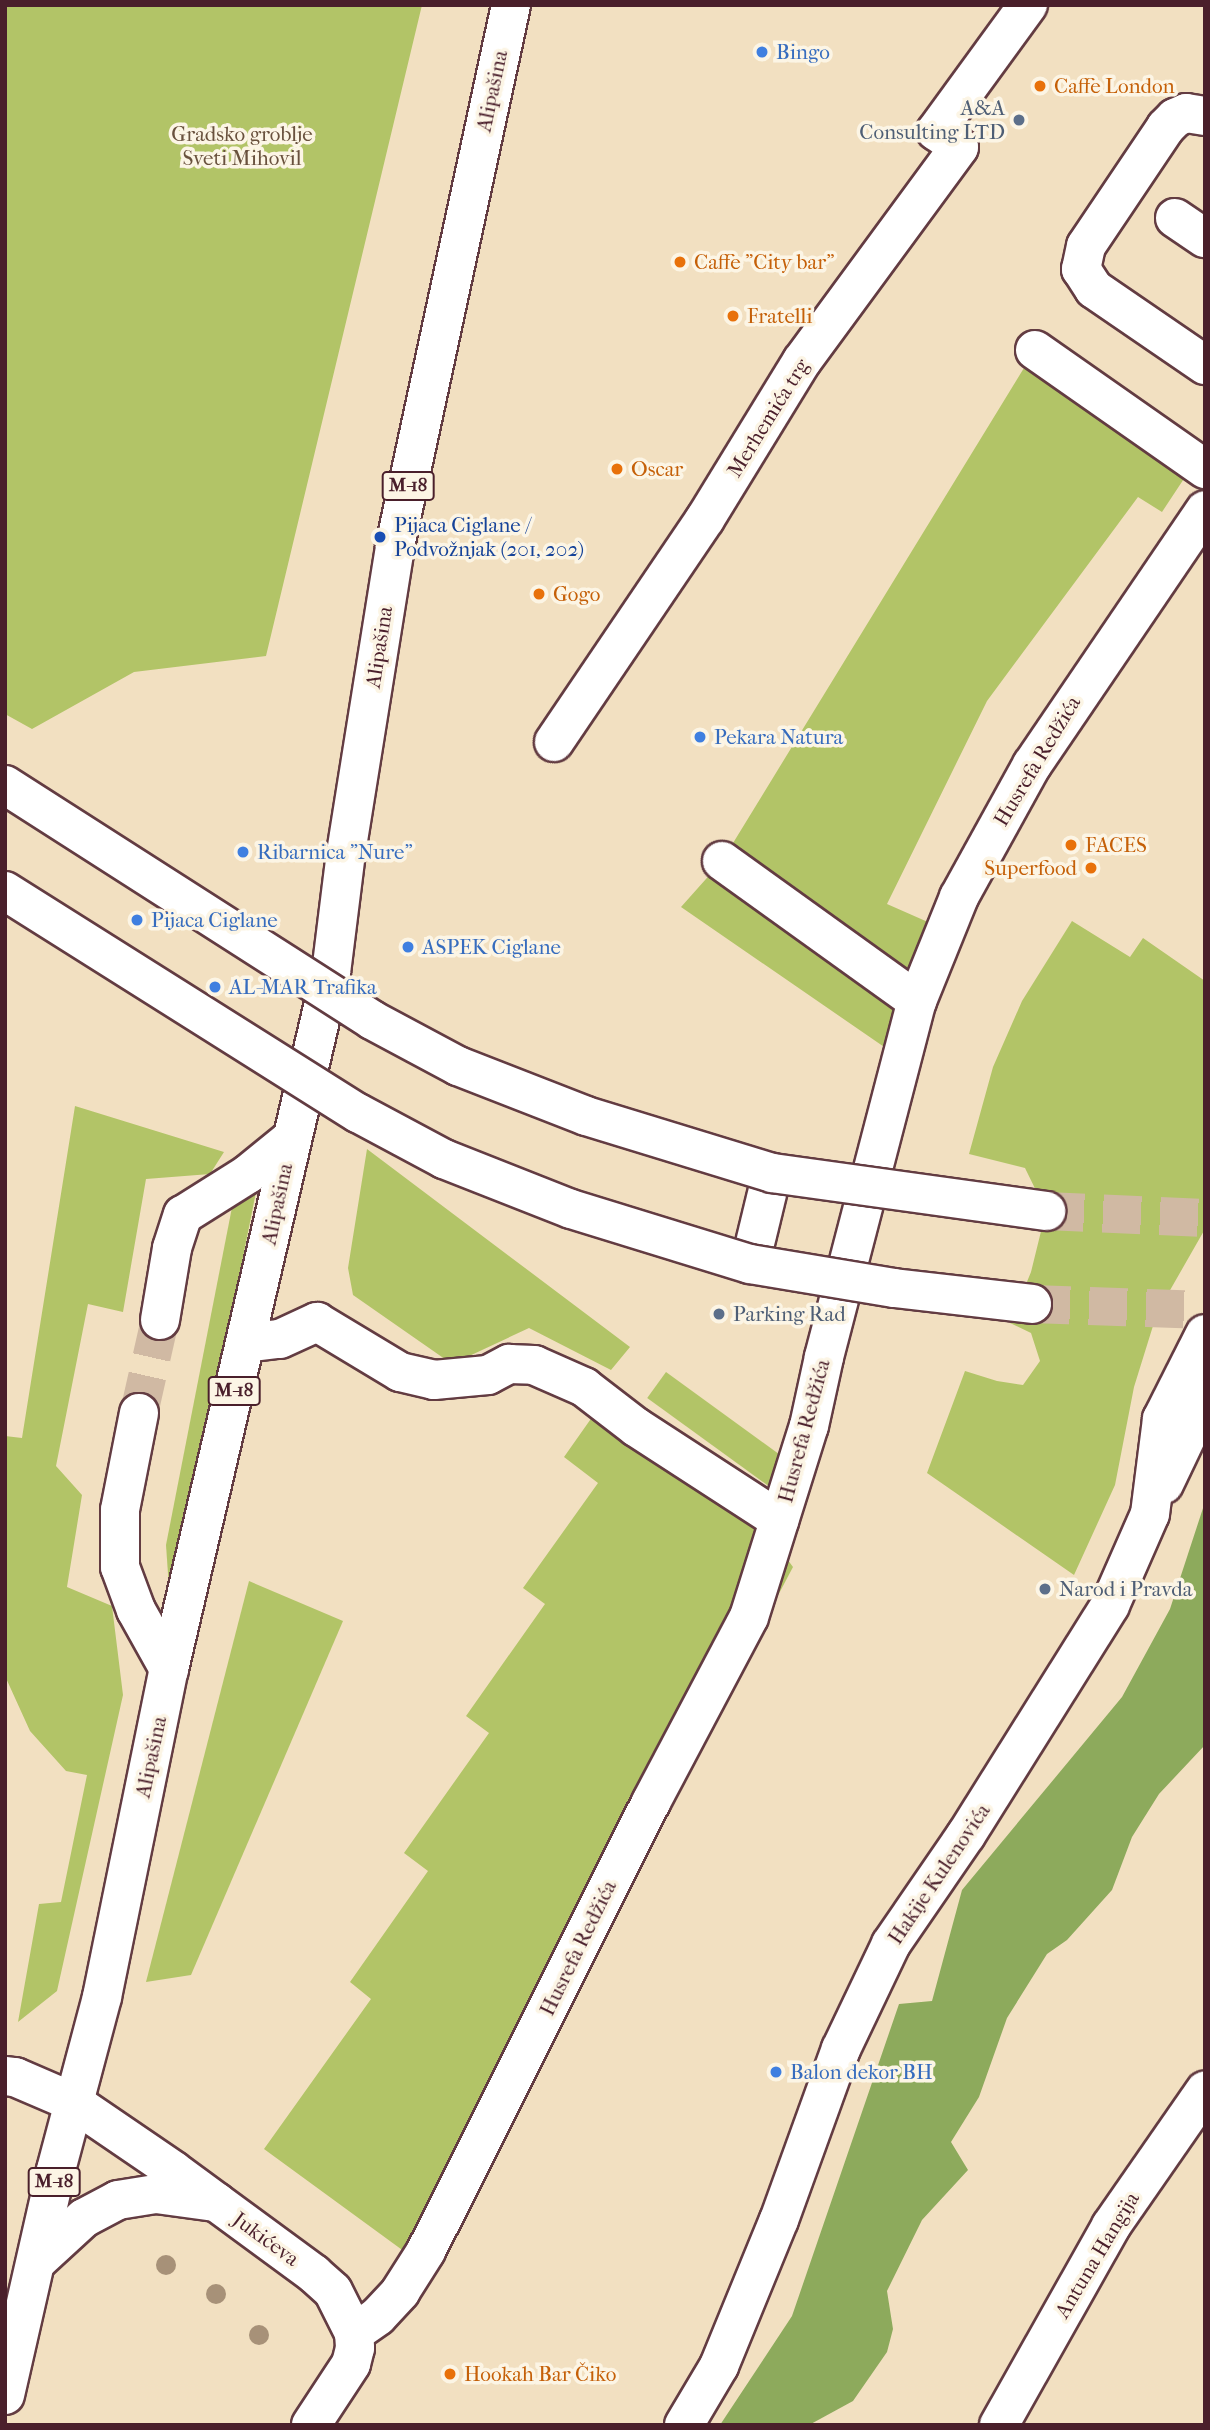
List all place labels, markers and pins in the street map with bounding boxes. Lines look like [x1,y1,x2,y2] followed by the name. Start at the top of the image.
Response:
[776,39,830,65] place label: Bingo
[754,44,770,60] marker: Bingo
[1054,73,1175,99] place label: Caffe London
[1032,78,1048,94] marker: Caffe London
[859,95,1005,145] place label: A&A Consulting LTD
[1011,112,1027,128] marker: A&A Consulting LTD
[694,249,834,275] place label: Caffe "City bar"
[672,254,688,270] marker: Caffe "City bar"
[747,303,813,329] place label: Fratelli
[725,308,741,324] marker: Fratelli
[631,456,683,482] place label: Oscar
[609,461,625,477] marker: Oscar
[394,512,584,562] place label: Pijaca Ciglane / Podvožnjak (201, 202)
[372,529,388,545] marker: Pijaca Ciglane / Podvožnjak (201, 202)
[553,581,600,607] place label: Gogo
[531,586,547,602] marker: Gogo
[714,724,843,750] place label: Pekara Natura
[692,729,708,745] marker: Pekara Natura
[1085,832,1147,858] place label: FACES
[1063,837,1079,853] marker: FACES
[257,839,413,865] place label: Ribarnica "Nure"
[235,844,251,860] marker: Ribarnica "Nure"
[984,855,1077,881] place label: Superfood
[1083,860,1099,876] marker: Superfood
[151,907,278,933] place label: Pijaca Ciglane
[129,912,145,928] marker: Pijaca Ciglane
[422,934,561,960] place label: ASPEK Ciglane
[400,939,416,955] marker: ASPEK Ciglane
[229,974,377,1000] place label: AL-MAR Trafika
[207,979,223,995] marker: AL-MAR Trafika
[733,1301,846,1327] place label: Parking Rad
[711,1306,727,1322] marker: Parking Rad
[1059,1576,1192,1602] place label: Narod i Pravda
[1037,1581,1053,1597] marker: Narod i Pravda
[790,2059,932,2085] place label: Balon dekor BH
[768,2064,784,2080] marker: Balon dekor BH
[464,2361,616,2387] place label: Hookah Bar Čiko
[442,2366,458,2382] marker: Hookah Bar Čiko

